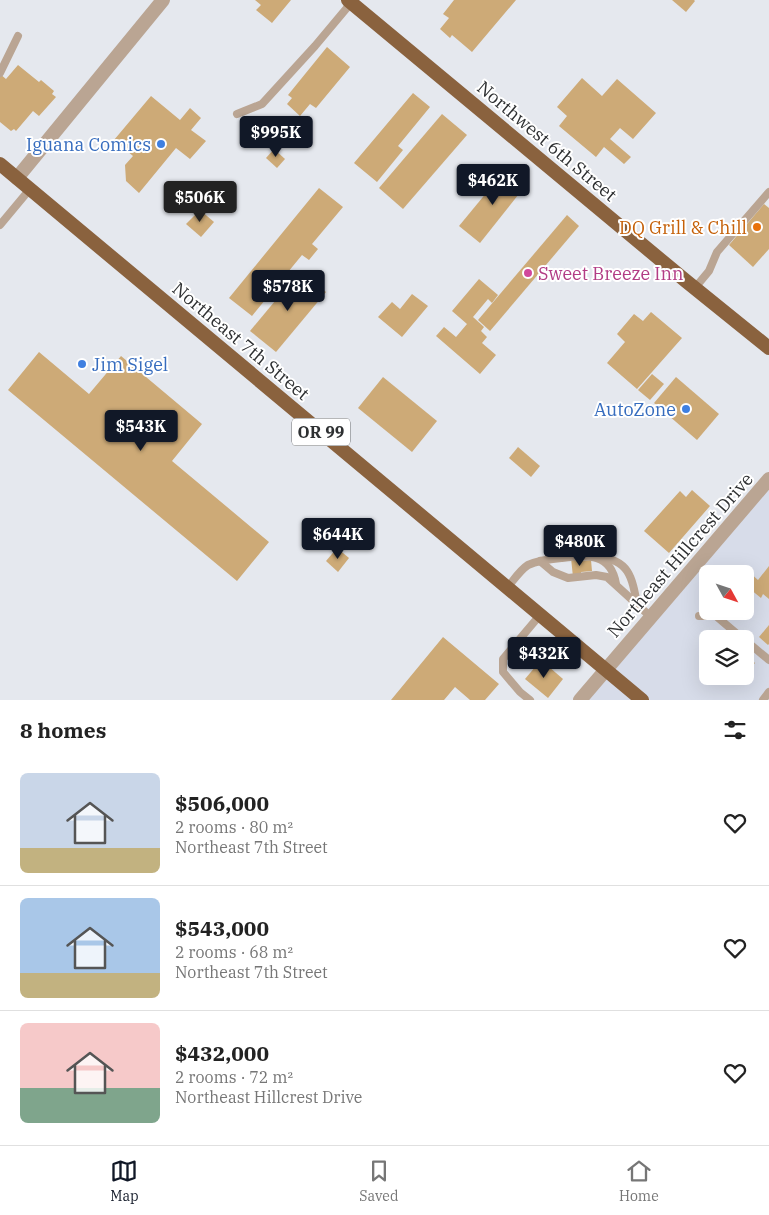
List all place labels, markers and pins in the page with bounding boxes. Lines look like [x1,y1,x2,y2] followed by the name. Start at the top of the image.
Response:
[241,116,311,158] pin: $995K
[26,133,151,156] place label: Iguana Comics
[155,138,167,150] marker: Iguana Comics
[458,164,528,206] pin: $462K
[165,180,235,223] pin: $506K
[619,216,747,239] place label: DQ Grill & Chill
[751,221,763,233] marker: DQ Grill & Chill
[538,262,684,285] place label: Sweet Breeze Inn
[522,267,534,279] marker: Sweet Breeze Inn
[253,270,323,312] pin: $578K
[92,353,168,376] place label: Jim Sigel
[76,358,88,370] marker: Jim Sigel
[594,398,676,421] place label: AutoZone
[680,403,692,415] marker: AutoZone
[106,410,176,452] pin: $543K
[303,518,373,560] pin: $644K
[545,524,615,567] pin: $480K
[509,636,579,679] pin: $432K

